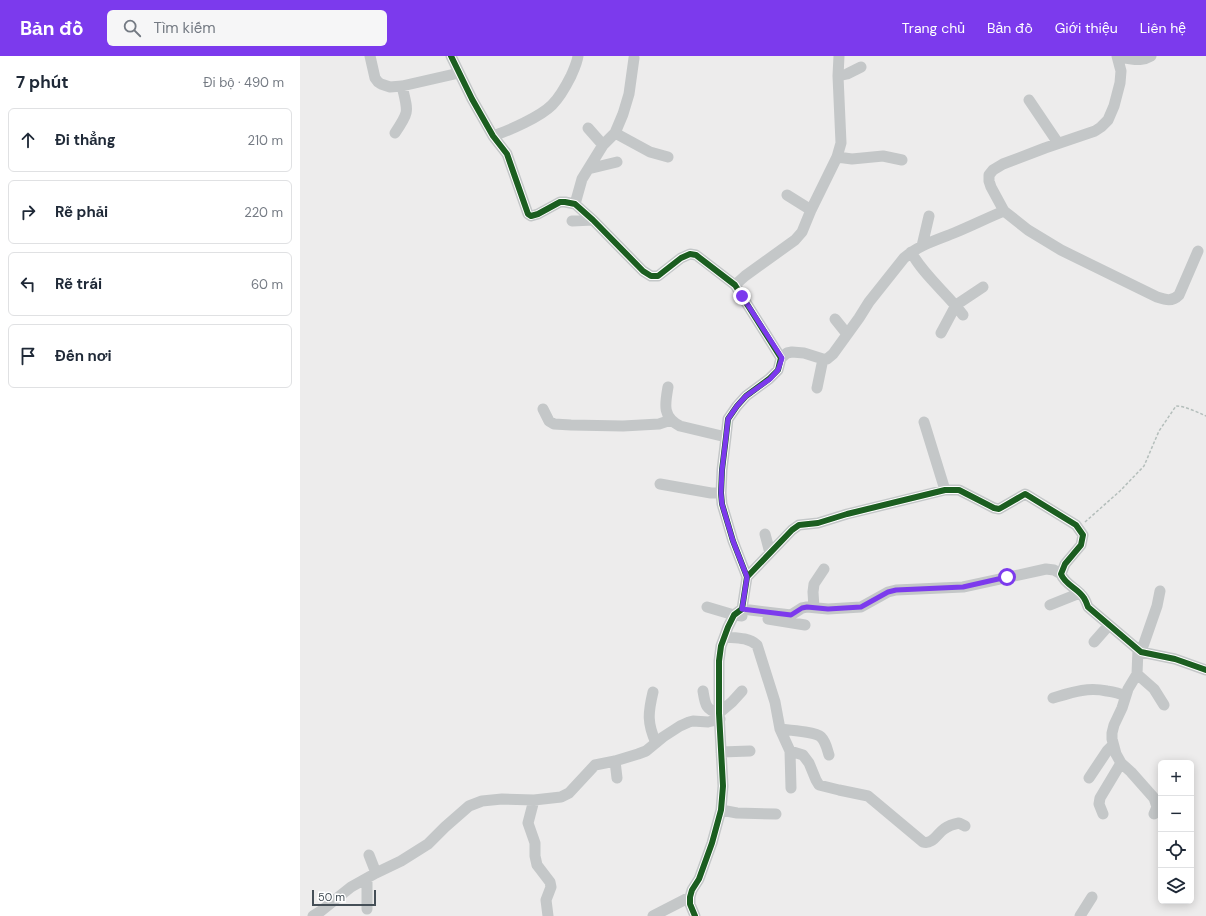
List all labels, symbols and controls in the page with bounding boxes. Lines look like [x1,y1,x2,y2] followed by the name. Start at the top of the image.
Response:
[107,10,387,46] search box
[20,16,83,41] text: Bản đồ
[121,17,143,39] icon: search
[153,18,216,38] text: Tìm kiếm
[902,19,965,37] text: Trang chủ
[987,19,1033,37] text: Bản đồ
[1055,19,1118,37] text: Giới thiệu
[1140,19,1186,37] text: Liên hệ
[16,71,69,93] text: 7 phút
[203,74,284,91] text: Đi bộ · 490 m
[17,129,39,151] icon: ahead
[55,130,116,150] text: Đi thẳng
[248,132,283,149] text: 210 m
[17,201,39,223] icon: right
[55,202,108,222] text: Rẽ phải
[244,204,283,221] text: 220 m
[17,273,39,295] icon: left
[55,274,102,294] text: Rẽ trái
[251,276,283,293] text: 60 m
[733,287,751,305] route end
[17,345,39,367] icon: arrive
[55,346,112,366] text: Đến nơi
[998,568,1016,586] route start
[1158,760,1194,904] map controls
[1158,760,1194,796] button: +
[1158,796,1194,832] button: −
[1158,832,1194,868] button: locate
[1158,868,1194,904] button: layers
[312,888,376,907] scale bar
[318,890,345,904] text: 50 m

